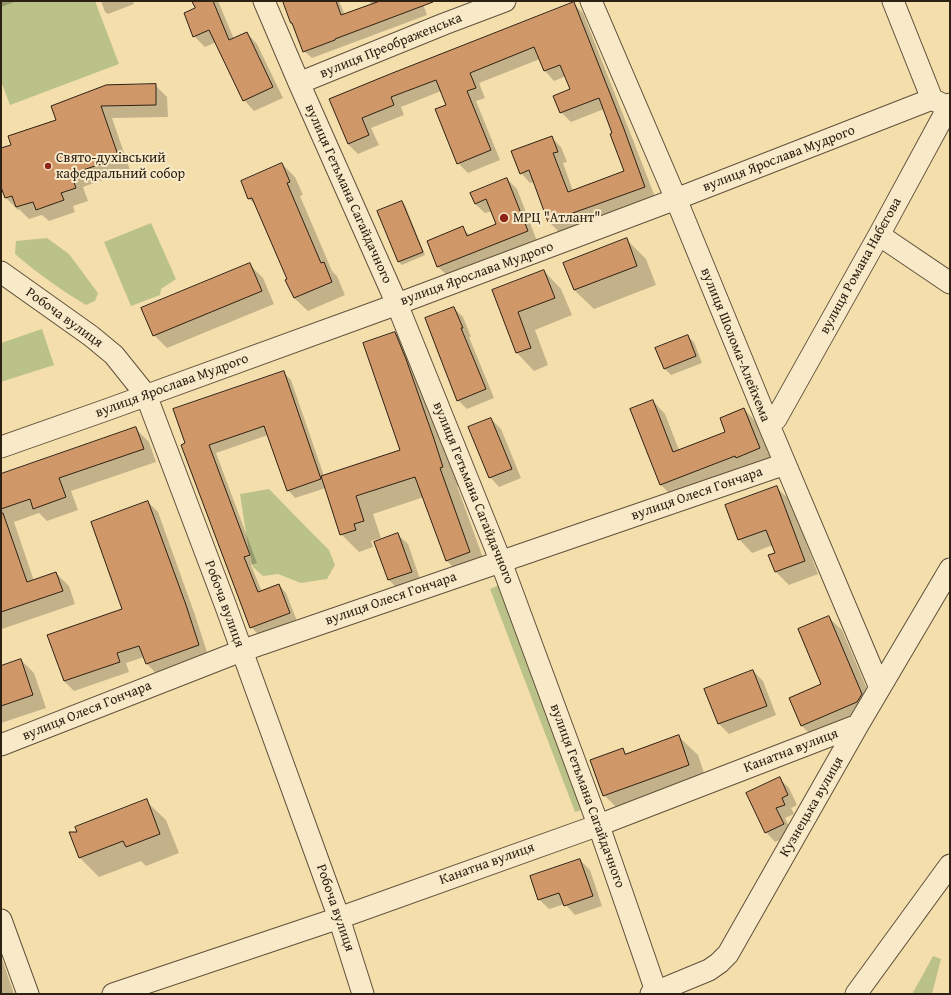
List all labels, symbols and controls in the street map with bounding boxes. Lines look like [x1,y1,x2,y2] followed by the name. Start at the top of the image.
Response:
[318,10,464,82] street label: вулиця Преображенська
[301,102,395,286] street label: вулиця Гетьмана Сагайдачного
[701,122,857,196] street label: вулиця Ярослава Мудрого
[56,150,185,182] place label: Свято-духівський кафедральний собор
[43,161,53,171] marker: Свято-духівський кафедральний собор
[817,195,905,337] street label: вулиця Романа Набєгова
[513,210,600,226] place label: МРЦ "Атлант"
[498,212,510,224] marker: МРЦ "Атлант"
[398,238,556,310] street label: вулиця Ярослава Мудрого
[696,265,774,425] street label: вулиця Шолома-Алейхема
[22,284,106,352] street label: Робоча вулиця
[93,350,251,422] street label: вулиця Ярослава Мудрого
[429,400,517,586] street label: вулиця Гетьмана Сагайдачного
[629,464,765,524] street label: вулиця Олеся Гончара
[200,558,248,650] street label: Робоча вулиця
[323,569,459,629] street label: вулиця Олеся Гончара
[20,677,154,745] street label: вулиця Олеся Гончара
[546,702,628,890] street label: вулиця Гетьмана Сагайдачного
[741,725,841,777] street label: Канатна вулиця
[776,754,848,860] street label: Кузнецька вулиця
[437,839,537,889] street label: Канатна вулиця
[312,862,358,954] street label: Робоча вулиця

